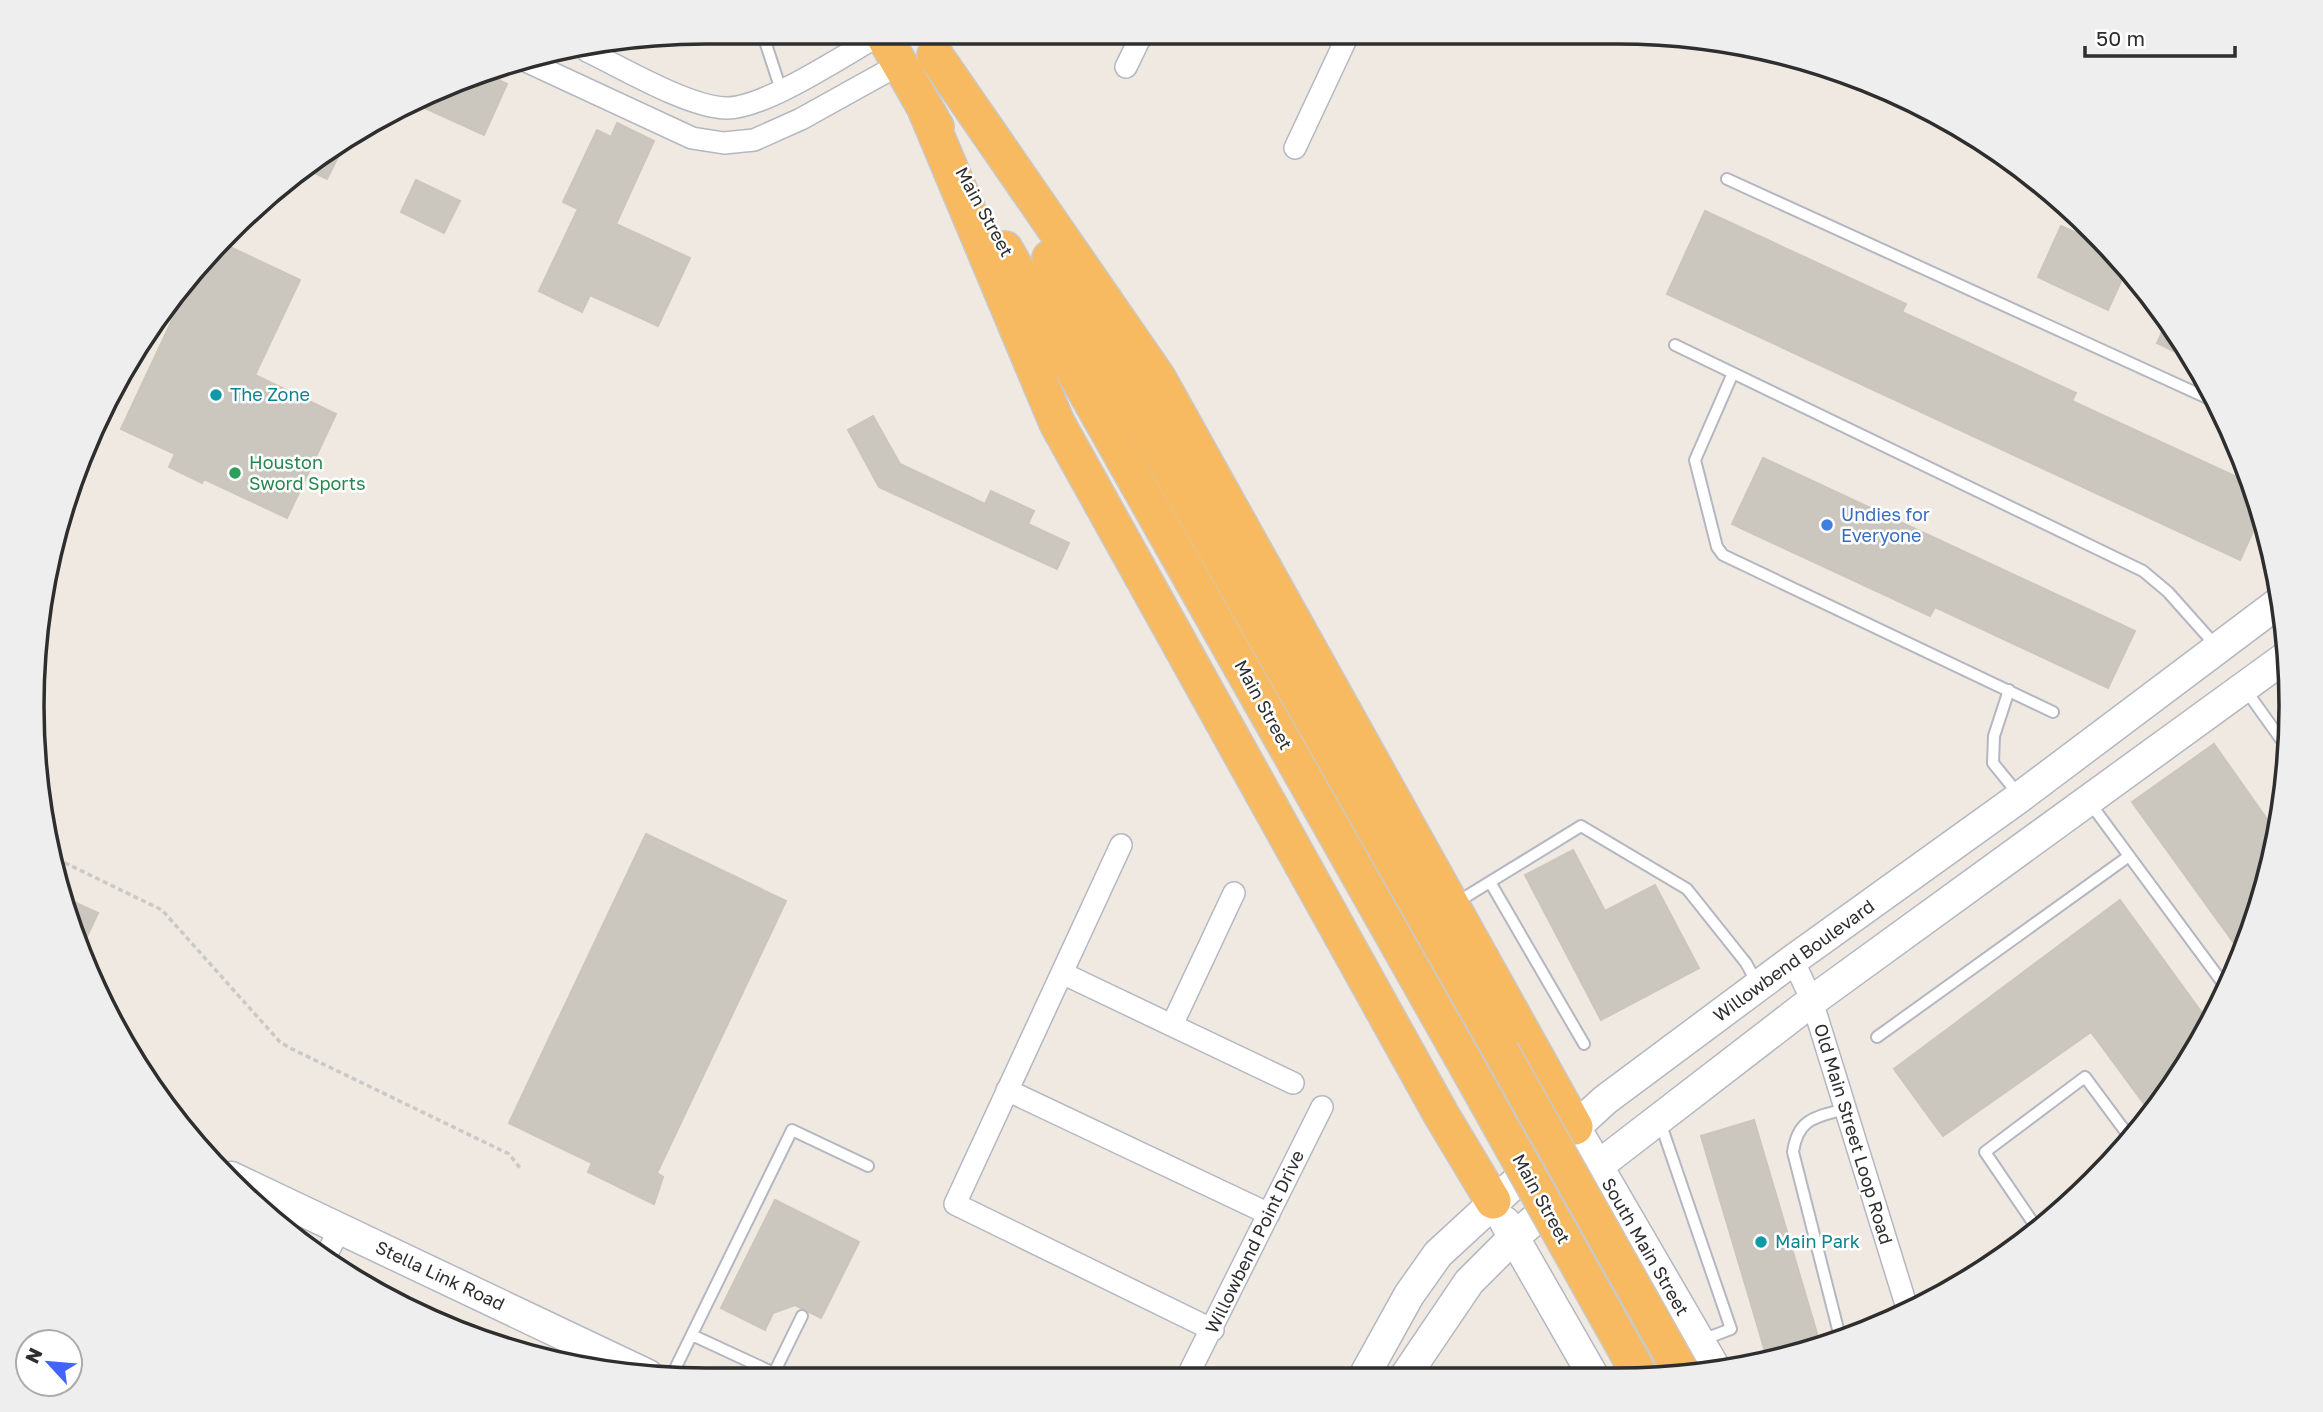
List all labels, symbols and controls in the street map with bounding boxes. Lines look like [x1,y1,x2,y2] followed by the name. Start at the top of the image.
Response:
[2085,14,2236,58] scale bar
[2096,25,2145,51] text: 50 m
[951,163,1019,260] street label: Main Street
[230,383,310,405] place label: The Zone
[208,387,224,403] marker: The Zone
[249,451,365,494] place label: Houston Sword Sports
[227,465,243,481] marker: Houston Sword Sports
[1841,503,1930,546] place label: Undies for Everyone
[1819,517,1835,533] marker: Undies for Everyone
[1230,656,1298,753] street label: Main Street
[1709,894,1878,1026] street label: Willowbend Boulevard
[1810,1021,1898,1247] street label: Old Main Street Loop Road
[1200,1146,1308,1337] street label: Willowbend Point Drive
[1508,1150,1576,1247] street label: Main Street
[1598,1174,1694,1319] street label: South Main Street
[1775,1230,1860,1252] place label: Main Park
[1753,1234,1769,1250] marker: Main Park
[372,1236,508,1315] street label: Stella Link Road
[14,1328,84,1398] north arrow
[20,1344,47,1367] text: N

